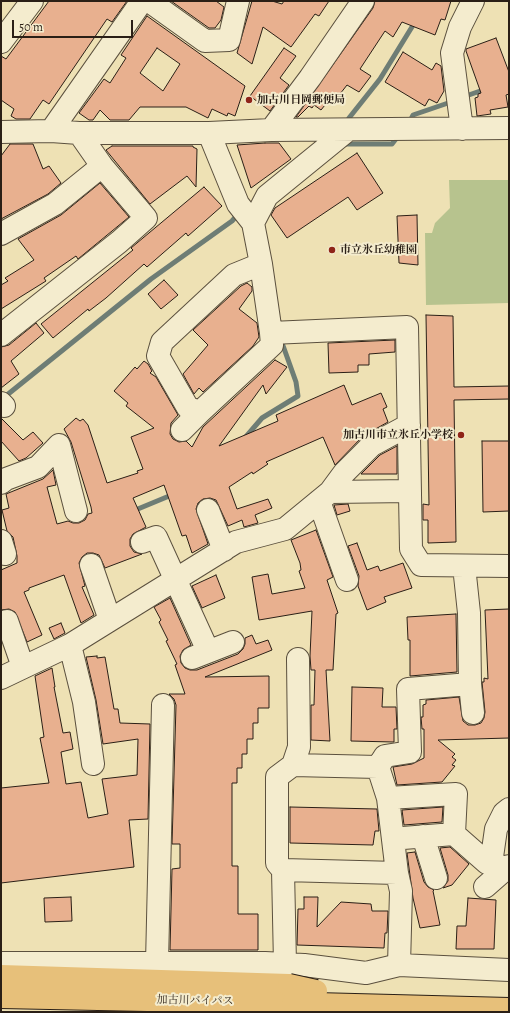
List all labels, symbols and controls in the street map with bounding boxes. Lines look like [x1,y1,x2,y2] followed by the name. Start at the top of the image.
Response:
[14,12,135,38] scale bar
[19,19,43,35] text: 50 m
[257,93,345,107] place label: 加古川日岡郵便局
[244,95,254,105] marker: 加古川日岡郵便局
[340,243,417,257] place label: 市立氷丘幼稚園
[327,245,337,255] marker: 市立氷丘幼稚園
[343,428,453,442] place label: 加古川市立氷丘小学校
[456,430,466,440] marker: 加古川市立氷丘小学校
[156,994,234,1008] street label: 加古川バイパス

